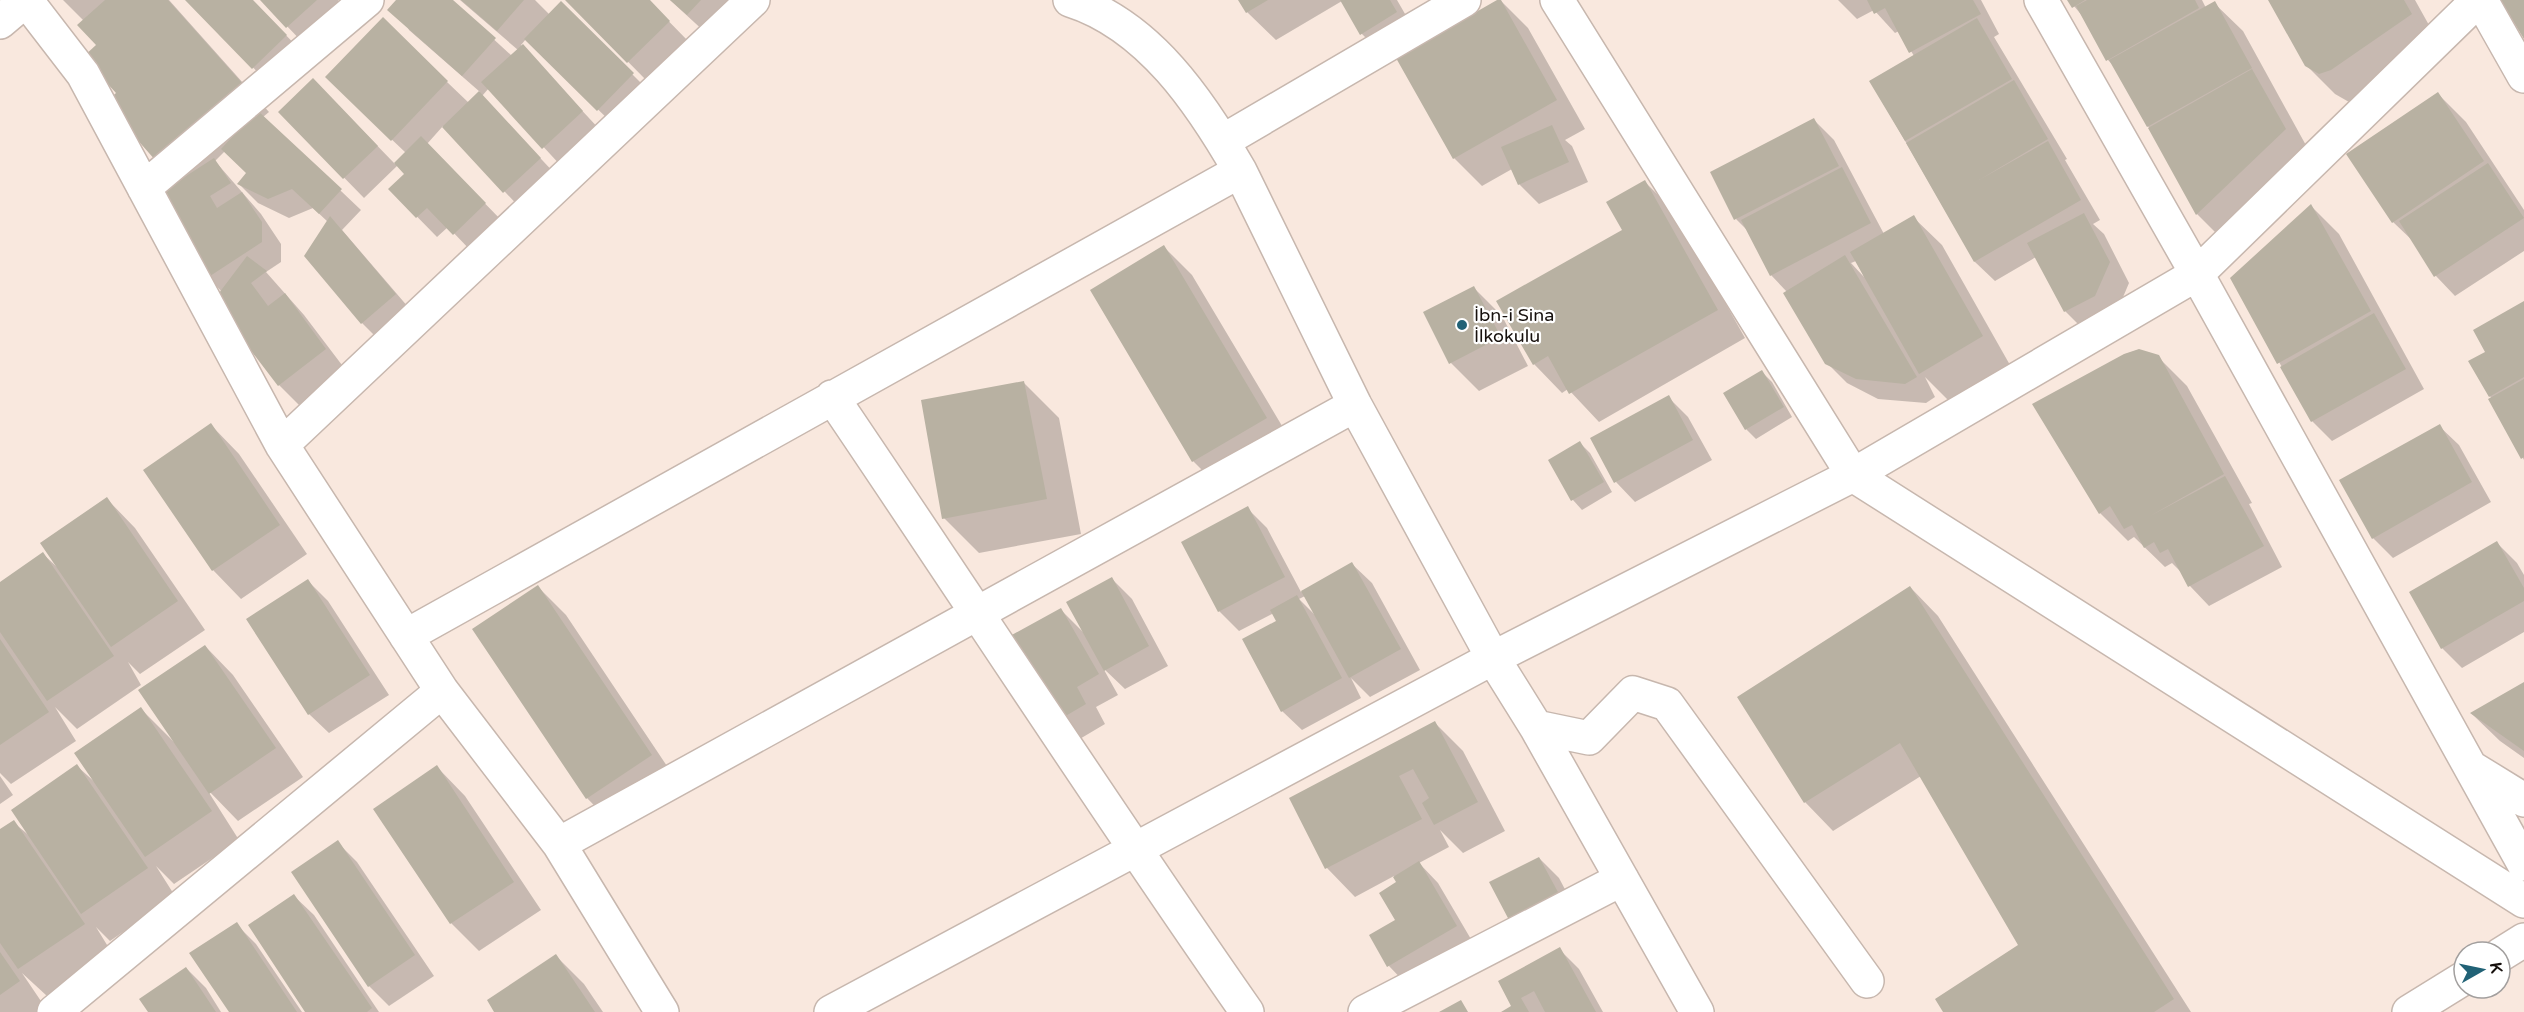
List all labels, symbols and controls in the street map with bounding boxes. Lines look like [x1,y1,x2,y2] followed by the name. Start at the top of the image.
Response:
[1474,304,1554,347] place label: İbn-i Sina İlkokulu
[1455,318,1469,332] marker: İbn-i Sina İlkokulu
[2452,940,2512,1000] north arrow
[2485,961,2507,975] text: K

